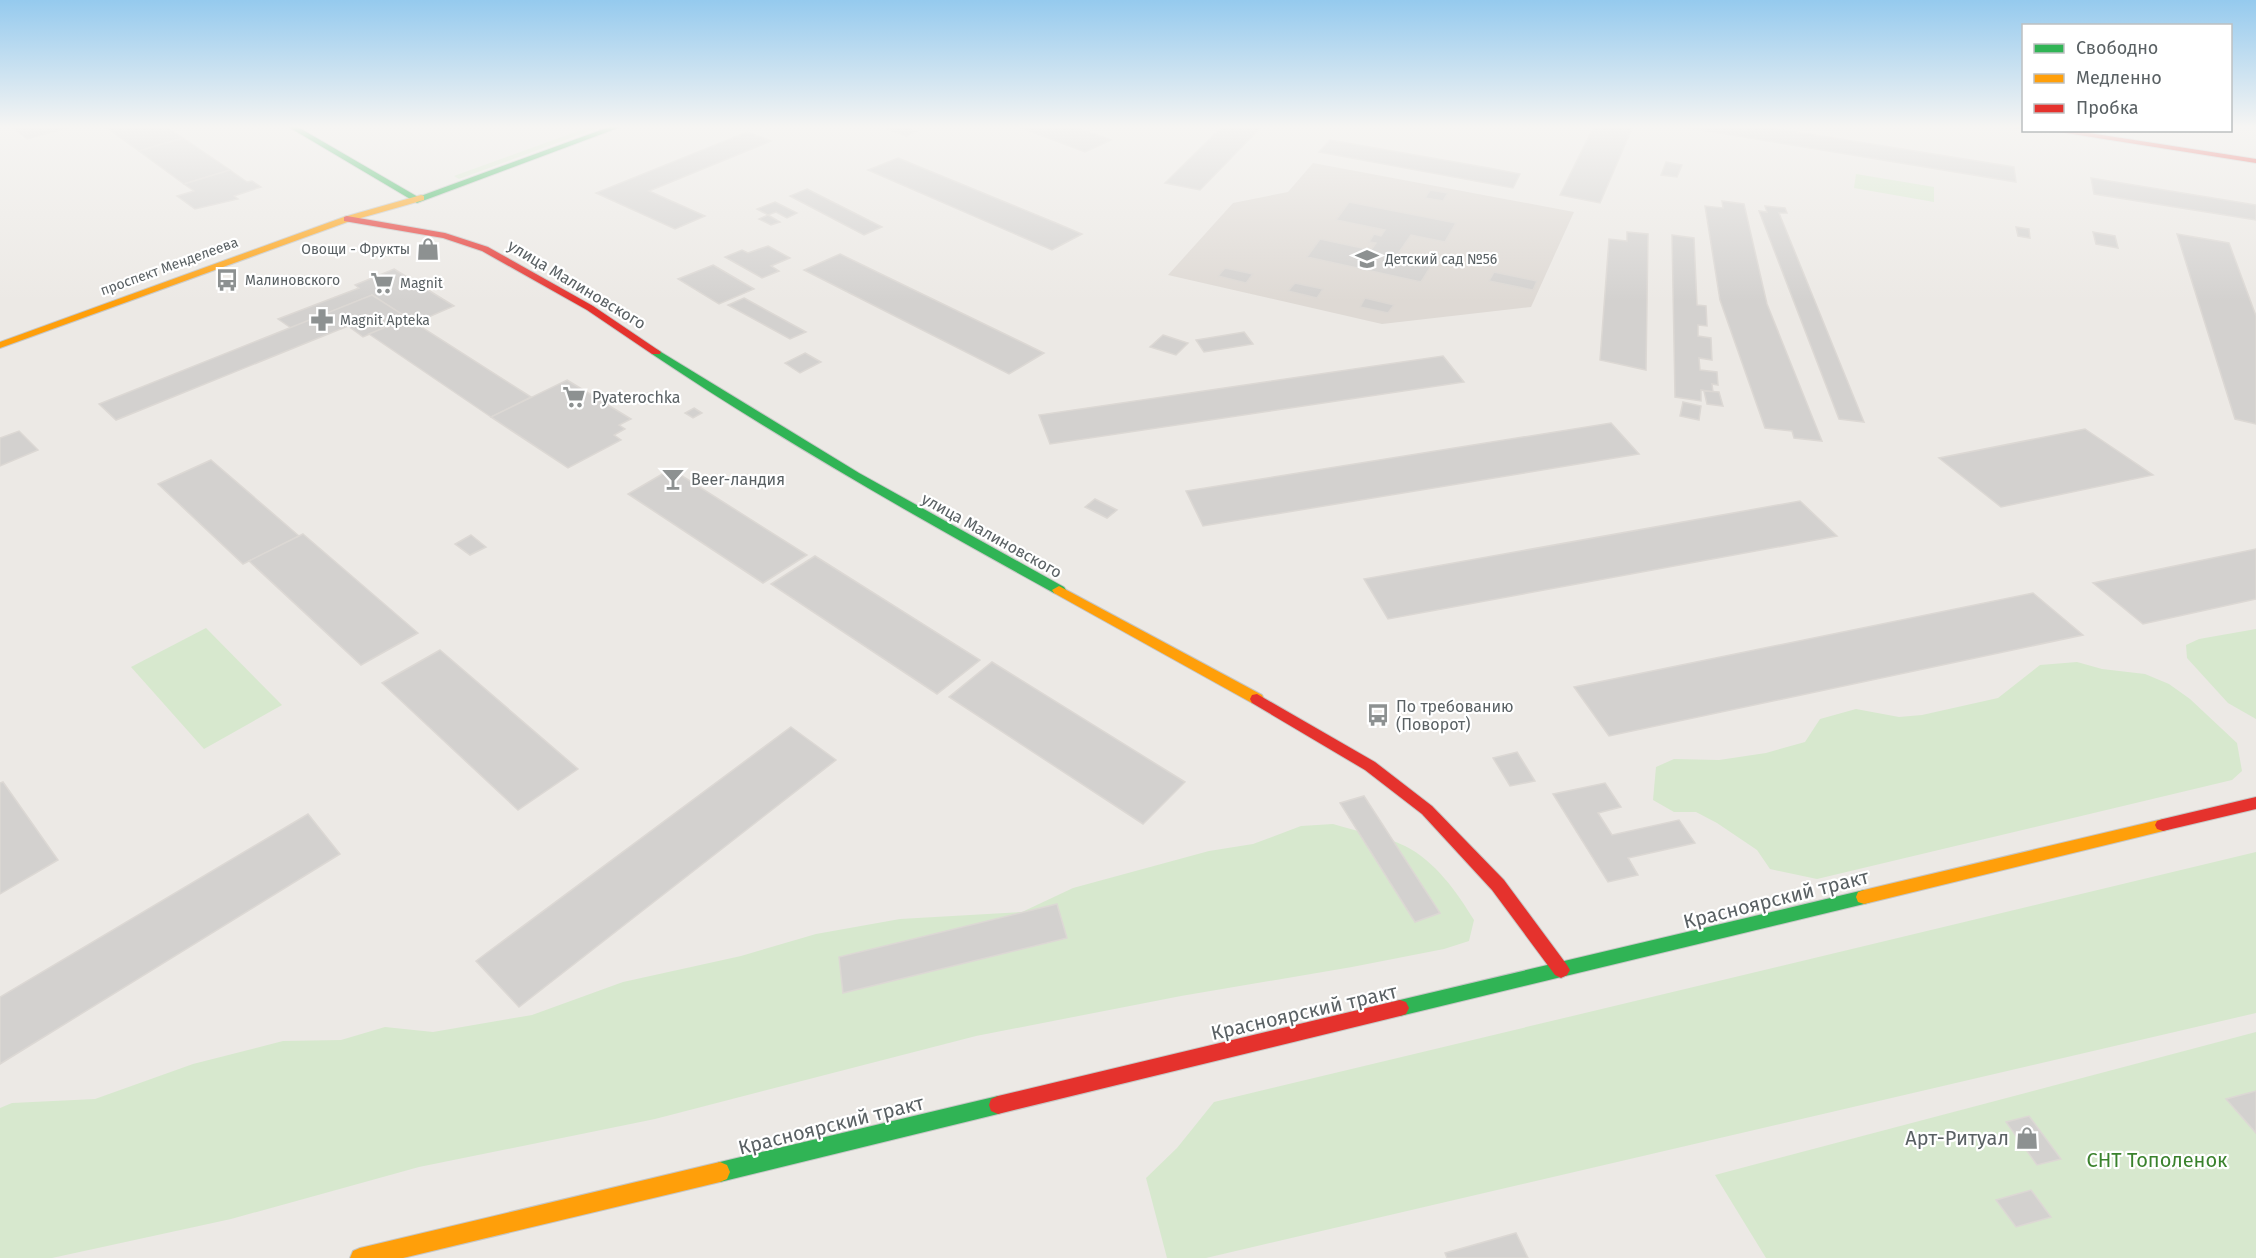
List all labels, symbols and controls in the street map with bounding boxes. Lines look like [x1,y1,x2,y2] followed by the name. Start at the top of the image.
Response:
[2022,24,2232,132] legend
[2076,37,2158,59] text: Свободно
[2076,67,2162,89] text: Медленно
[2076,97,2139,119] text: Пробка
[98,234,240,299] street label: проспект Менделеева
[415,236,441,262] shop icon: Овощи - Фрукты
[504,236,649,333] street label: улица Малиновского
[301,241,410,258] place label: Овощи - Фрукты
[1354,246,1380,272] school or university icon: Детский сад №56
[1384,251,1497,268] place label: Детский сад №56
[214,267,240,293] bus stop icon: Малиновского
[369,270,395,296] supermarket icon: Magnit
[245,272,340,289] place label: Малиновского
[400,275,444,292] place label: Magnit
[309,307,335,333] pharmacy icon: Magnit Apteka
[340,312,430,329] place label: Magnit Apteka
[561,384,587,410] supermarket icon: Pyaterochka
[592,388,681,407] place label: Pyaterochka
[660,466,686,492] bar icon: Beer-ландия
[691,470,785,489] place label: Beer-ландия
[918,489,1065,582] street label: улица Малиновского
[1396,697,1514,734] place label: По требованию (Поворот)
[1365,702,1391,728] bus stop icon: По требованию (Поворот)
[1681,864,1872,934] street label: Красноярский тракт
[1209,979,1400,1045] street label: Красноярский тракт
[736,1090,927,1160] street label: Красноярский тракт
[2014,1125,2040,1151] shop icon: Арт-Ритуал
[1905,1126,2009,1150] place label: Арт-Ритуал
[2087,1148,2228,1172] park label: СНТ Тополенок

